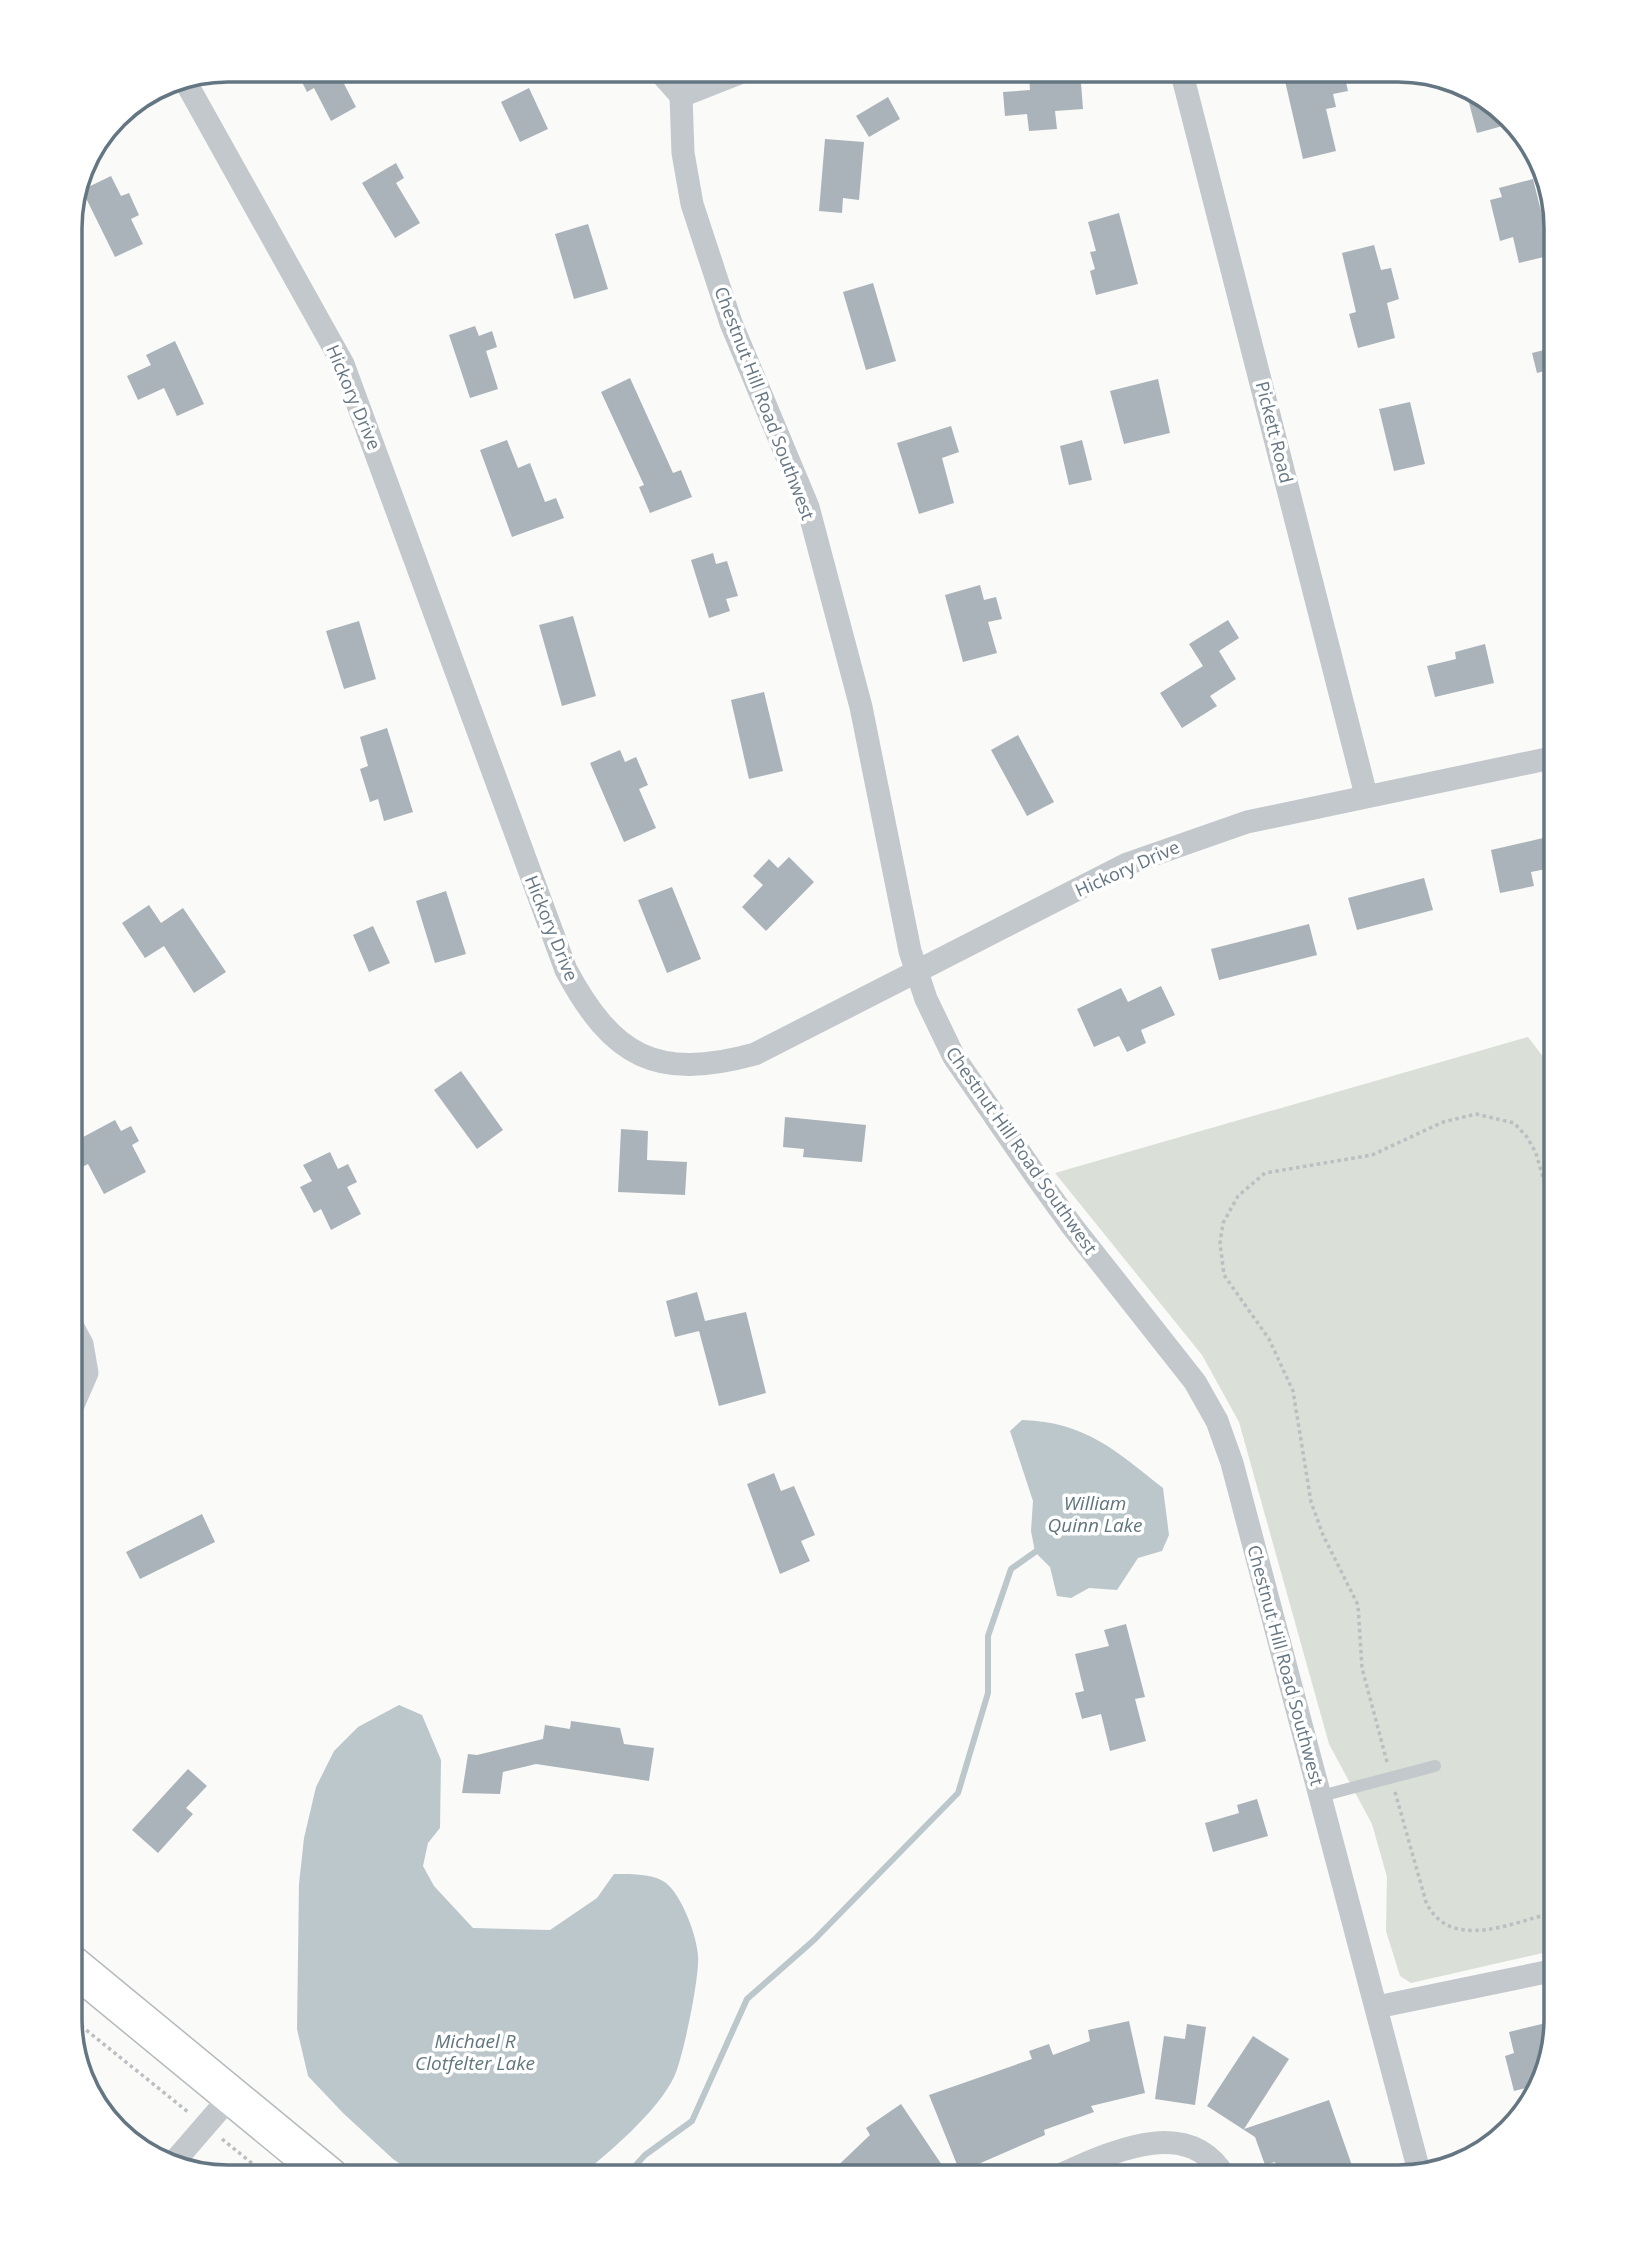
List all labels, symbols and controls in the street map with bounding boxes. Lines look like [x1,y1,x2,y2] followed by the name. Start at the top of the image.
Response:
[709,283,821,523] street label: Chestnut Hill Road Southwest
[321,341,387,453] street label: Hickory Drive
[1251,379,1299,485] street label: Pickett Road
[1071,834,1183,902] street label: Hickory Drive
[520,872,584,984] street label: Hickory Drive
[941,1041,1103,1259] street label: Chestnut Hill Road Southwest
[1048,1490,1142,1538] water label: William Quinn Lake
[1242,1542,1330,1788] street label: Chestnut Hill Road Southwest
[415,2028,535,2076] water label: Michael R Clotfelter Lake

